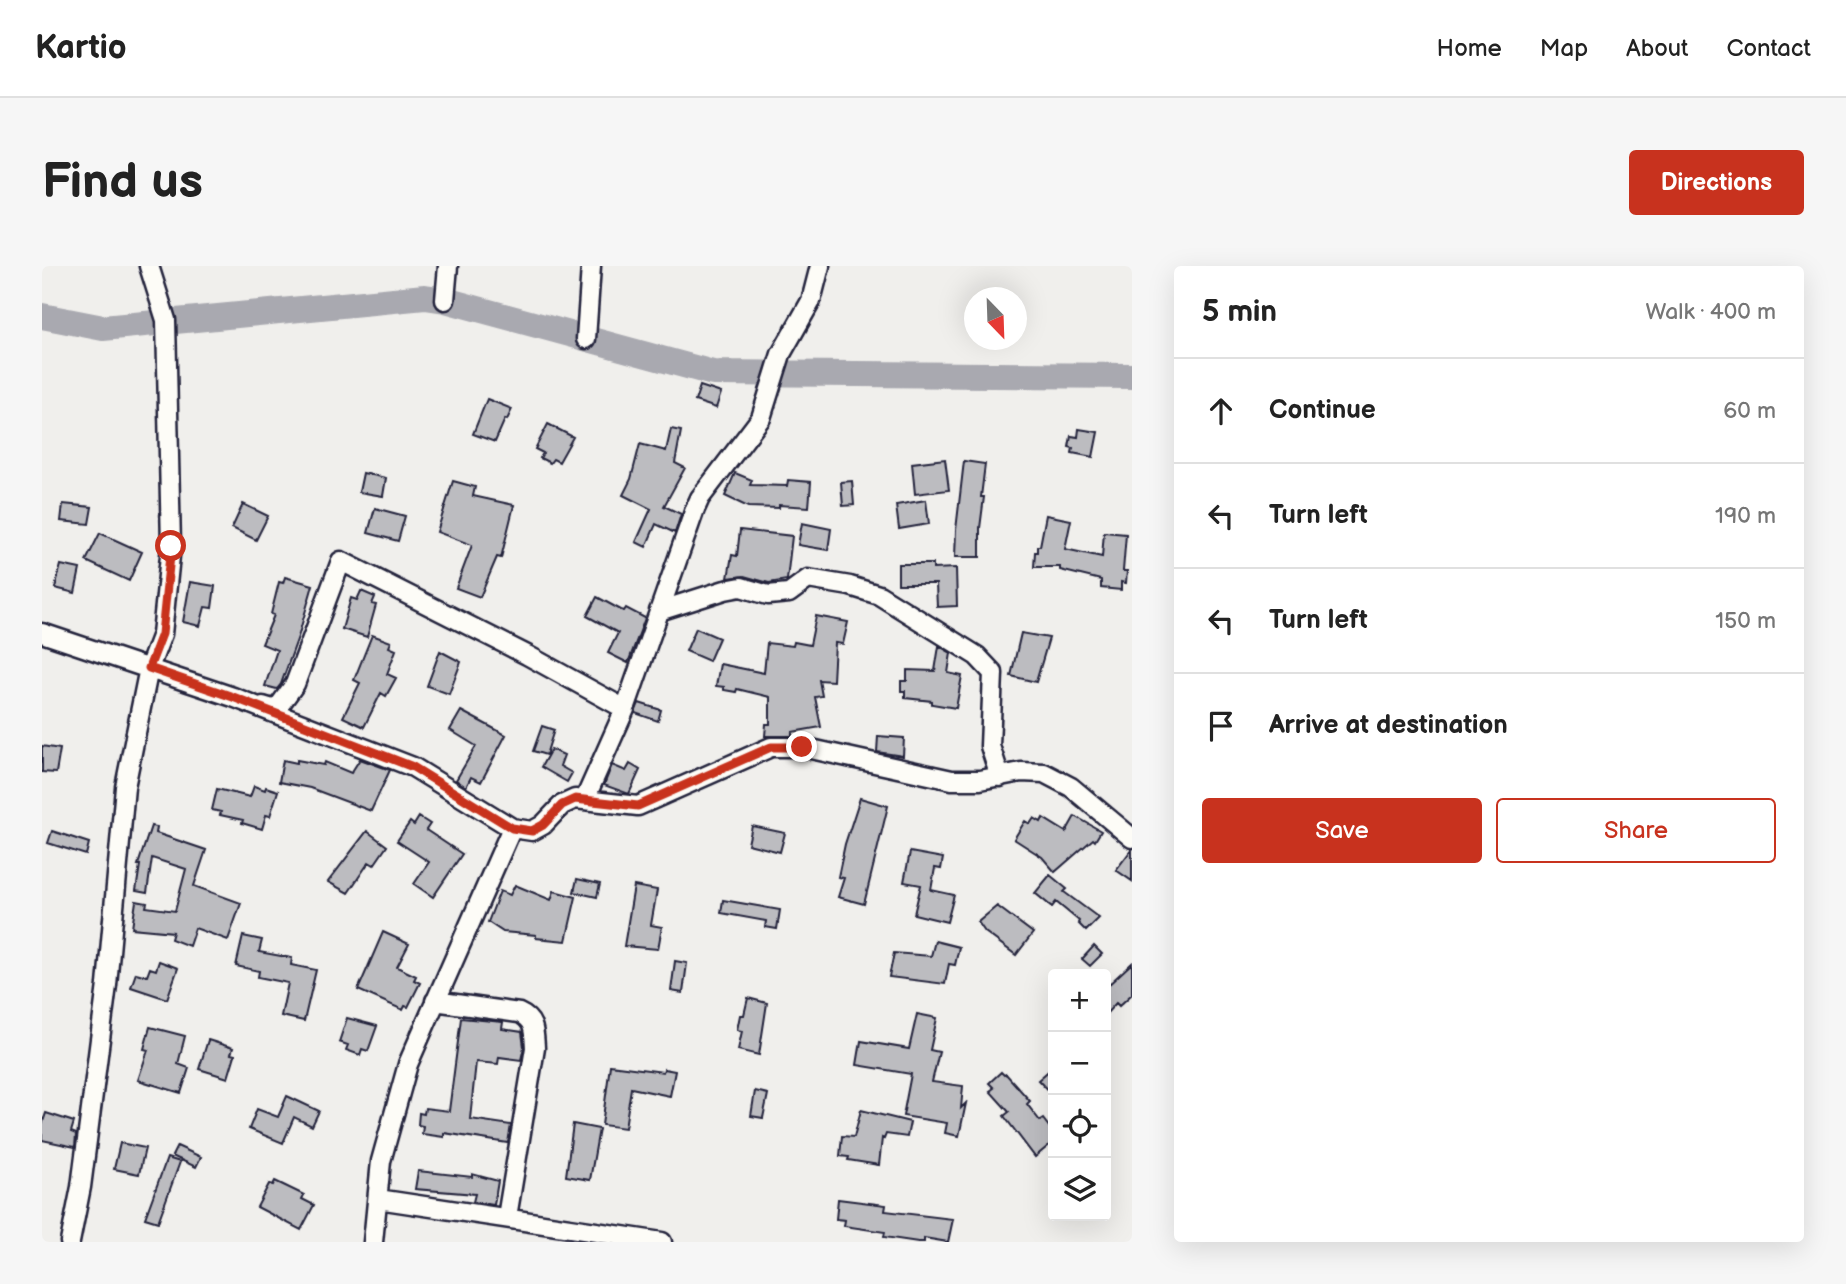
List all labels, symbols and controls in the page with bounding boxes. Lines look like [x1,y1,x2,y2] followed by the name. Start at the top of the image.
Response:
[35,28,127,68] text: Kartio
[1437,34,1502,63] text: Home
[1540,34,1588,63] text: Map
[1626,34,1688,63] text: About
[1726,34,1811,63] text: Contact
[1629,150,1804,215] button: Directions
[42,153,203,212] text: Find us
[964,287,1027,350] north arrow
[1202,294,1277,330] text: 5 min
[1646,298,1776,326] text: Walk · 400 m
[1202,392,1240,430] icon: ahead
[1269,395,1376,426] text: Continue
[1723,397,1776,425] text: 60 m
[1202,497,1240,535] icon: left
[1269,500,1368,531] text: Turn left
[1715,502,1776,530] text: 190 m
[155,530,186,561] route start
[1202,602,1240,640] icon: left
[1269,605,1368,636] text: Turn left
[1715,607,1776,635] text: 150 m
[1202,707,1240,745] icon: arrive
[1269,710,1508,741] text: Arrive at destination
[786,731,817,762] route end
[1202,798,1482,863] button: Save
[1496,798,1776,863] button: Share
[1048,969,1111,1221] map controls
[1048,969,1111,1032] button: +
[1048,1032,1111,1095] button: −
[1048,1095,1111,1158] button: locate
[1048,1158,1111,1221] button: layers

